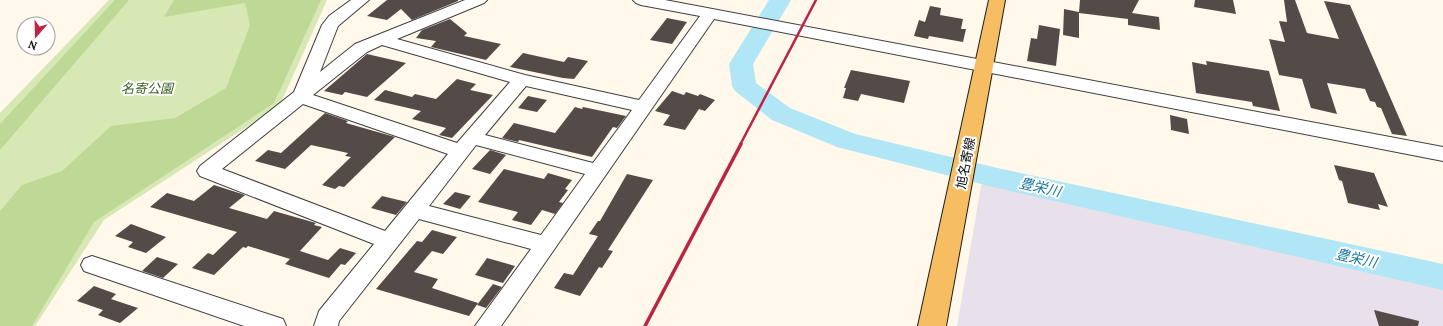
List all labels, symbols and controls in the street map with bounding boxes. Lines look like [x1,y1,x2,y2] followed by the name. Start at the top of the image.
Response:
[16,16,56,56] north arrow
[26,37,39,53] text: N
[121,80,175,97] park label: 名寄公園
[952,136,979,190] street label: 旭名寄線
[1018,174,1064,201] water label: 豊栄川
[1334,245,1380,272] water label: 豊栄川

